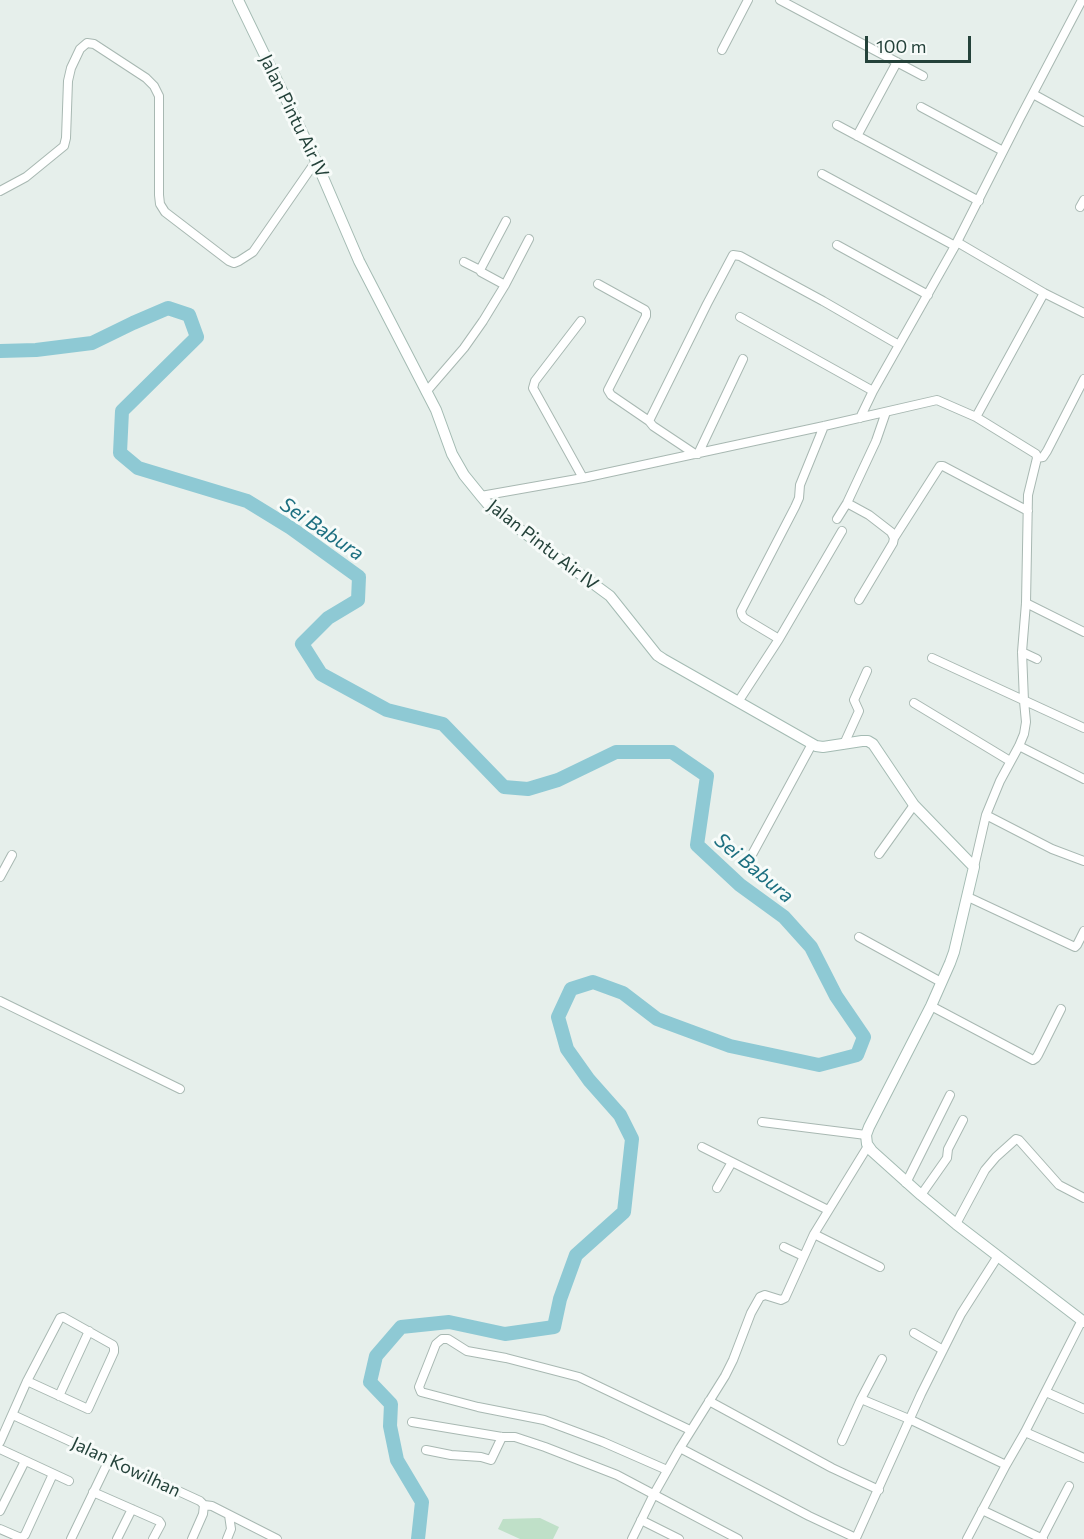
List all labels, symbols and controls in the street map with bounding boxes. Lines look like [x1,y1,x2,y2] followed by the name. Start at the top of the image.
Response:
[868,24,974,62] scale bar
[876,35,926,57] text: 100 m
[255,51,333,181] street label: Jalan Pintu Air IV
[276,492,368,566] water label: Sei Babura
[483,495,603,595] street label: Jalan Pintu Air IV
[710,828,798,908] water label: Sei Babura
[68,1432,184,1502] street label: Jalan Kowilhan

